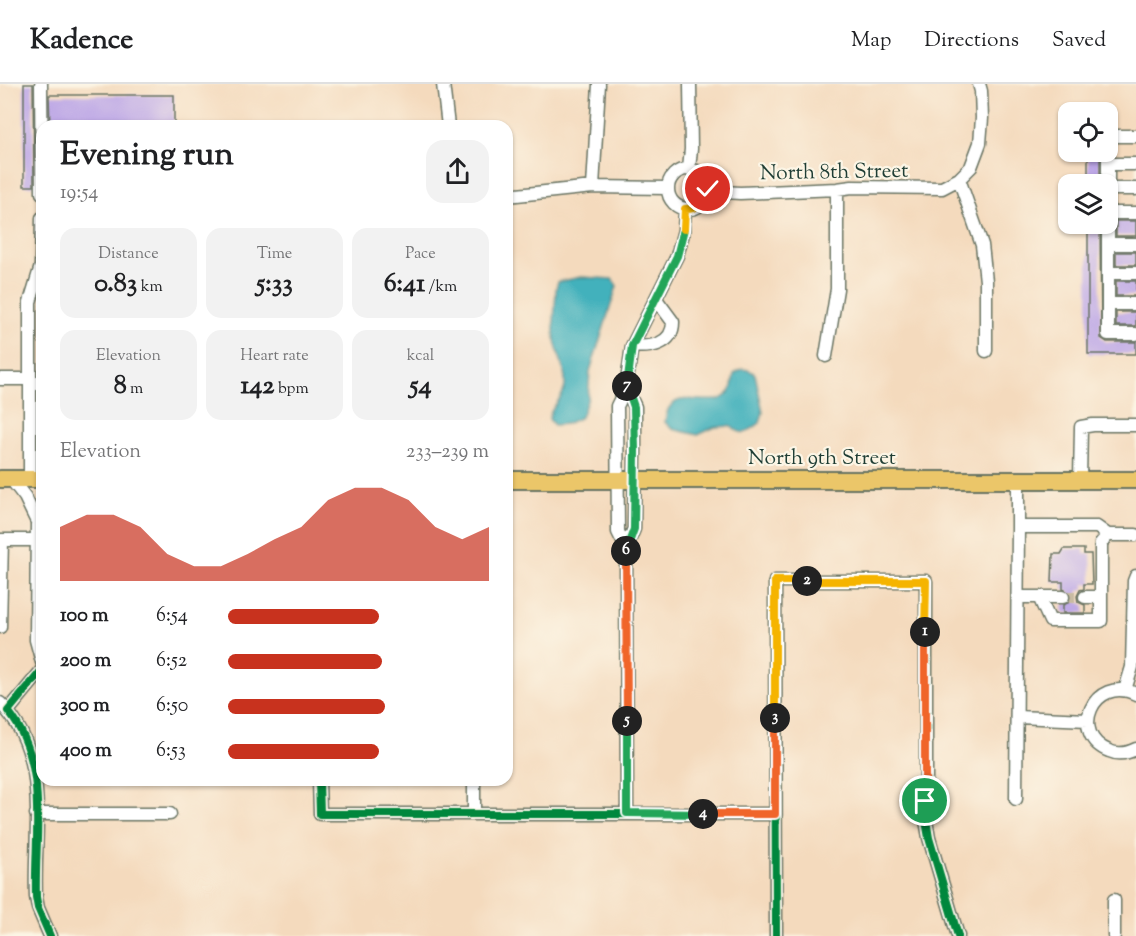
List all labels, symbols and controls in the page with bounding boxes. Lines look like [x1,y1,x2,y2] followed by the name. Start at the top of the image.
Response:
[30,21,133,61] text: Kadence
[851,26,891,56] text: Map
[924,26,1019,56] text: Directions
[1052,26,1106,56] text: Saved
[1058,102,1118,234] map controls
[1058,102,1118,162] button: locate
[60,132,234,180] text: Evening run
[426,140,489,203] button: share
[760,157,909,189] street label: North 8th Street
[682,163,733,214] pin
[691,172,724,205] icon: check
[1058,174,1118,234] button: layers
[60,179,98,208] text: 19:54
[98,243,159,266] text: Distance
[257,243,292,266] text: Time
[405,243,436,266] text: Pace
[94,266,137,303] text: 0.83
[256,266,293,303] text: 5:33
[384,266,425,303] text: 6:41
[137,276,163,299] text: km
[425,276,457,299] text: /km
[96,345,161,368] text: Elevation
[240,345,309,368] text: Heart rate
[407,345,434,368] text: kcal
[114,368,127,405] text: 8
[240,368,275,405] text: 142
[410,368,432,405] text: 54
[612,371,642,401] pin: 7
[623,374,631,397] text: 7
[127,378,143,401] text: m
[275,378,309,401] text: bpm
[60,438,141,467] text: Elevation
[406,438,489,467] text: 233–239 m
[748,444,896,474] street label: North 9th Street
[611,536,641,566] pin: 6
[622,539,630,562] text: 6
[792,566,822,596] pin: 2
[803,569,811,592] text: 2
[60,602,109,631] text: 100 m
[156,602,188,631] text: 6:54
[910,617,940,647] pin: 1
[922,620,928,643] text: 1
[60,647,111,676] text: 200 m
[156,647,187,676] text: 6:52
[60,692,110,721] text: 300 m
[156,692,188,721] text: 6:50
[760,703,790,733] pin: 3
[612,706,642,736] pin: 5
[772,706,778,729] text: 3
[624,709,630,732] text: 5
[60,737,112,766] text: 400 m
[156,737,186,766] text: 6:53
[899,775,950,826] pin
[908,784,941,817] icon: arrive
[688,799,718,829] pin: 4
[699,802,707,825] text: 4

